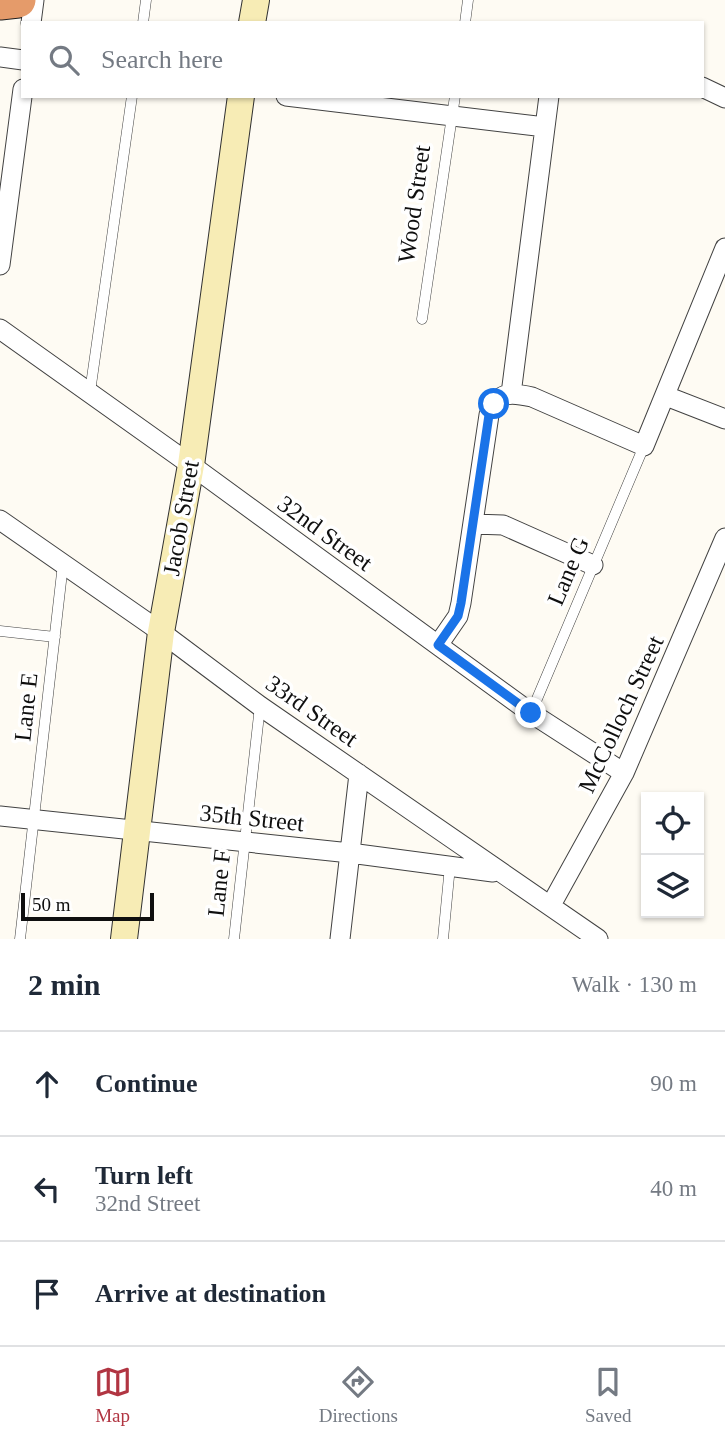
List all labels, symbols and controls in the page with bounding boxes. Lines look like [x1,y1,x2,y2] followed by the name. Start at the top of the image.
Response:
[21,21,704,98] search box
[45,41,83,79] icon: search
[101,45,223,74] text: Search here
[393,143,435,265] street label: Wood Street
[478,388,509,419] route start
[158,458,204,578] street label: Jacob Street
[273,490,377,576] street label: 32nd Street
[542,533,594,609] street label: Lane G
[573,631,669,797] street label: McColloch Street
[261,670,363,752] street label: 33rd Street
[9,672,43,742] street label: Lane E
[515,697,546,728] route end
[641,792,704,918] map controls
[641,792,704,855] button: locate
[199,800,306,836] street label: 35th Street
[203,848,235,918] street label: Lane F
[641,855,704,918] button: layers
[21,890,154,922] scale bar
[32,894,71,915] text: 50 m
[28,968,101,1001] text: 2 min
[572,972,697,997] text: Walk · 130 m
[28,1065,66,1103] icon: ahead
[95,1069,198,1098] text: Continue
[650,1071,697,1096] text: 90 m
[95,1161,193,1190] text: Turn left
[28,1170,66,1208] icon: left
[650,1176,697,1201] text: 40 m
[95,1191,200,1216] text: 32nd Street
[28,1275,66,1313] icon: arrive
[95,1279,326,1308] text: Arrive at destination
[94,1363,132,1427] tab: Map
[319,1363,398,1427] tab: Directions
[585,1363,631,1427] tab: Saved

